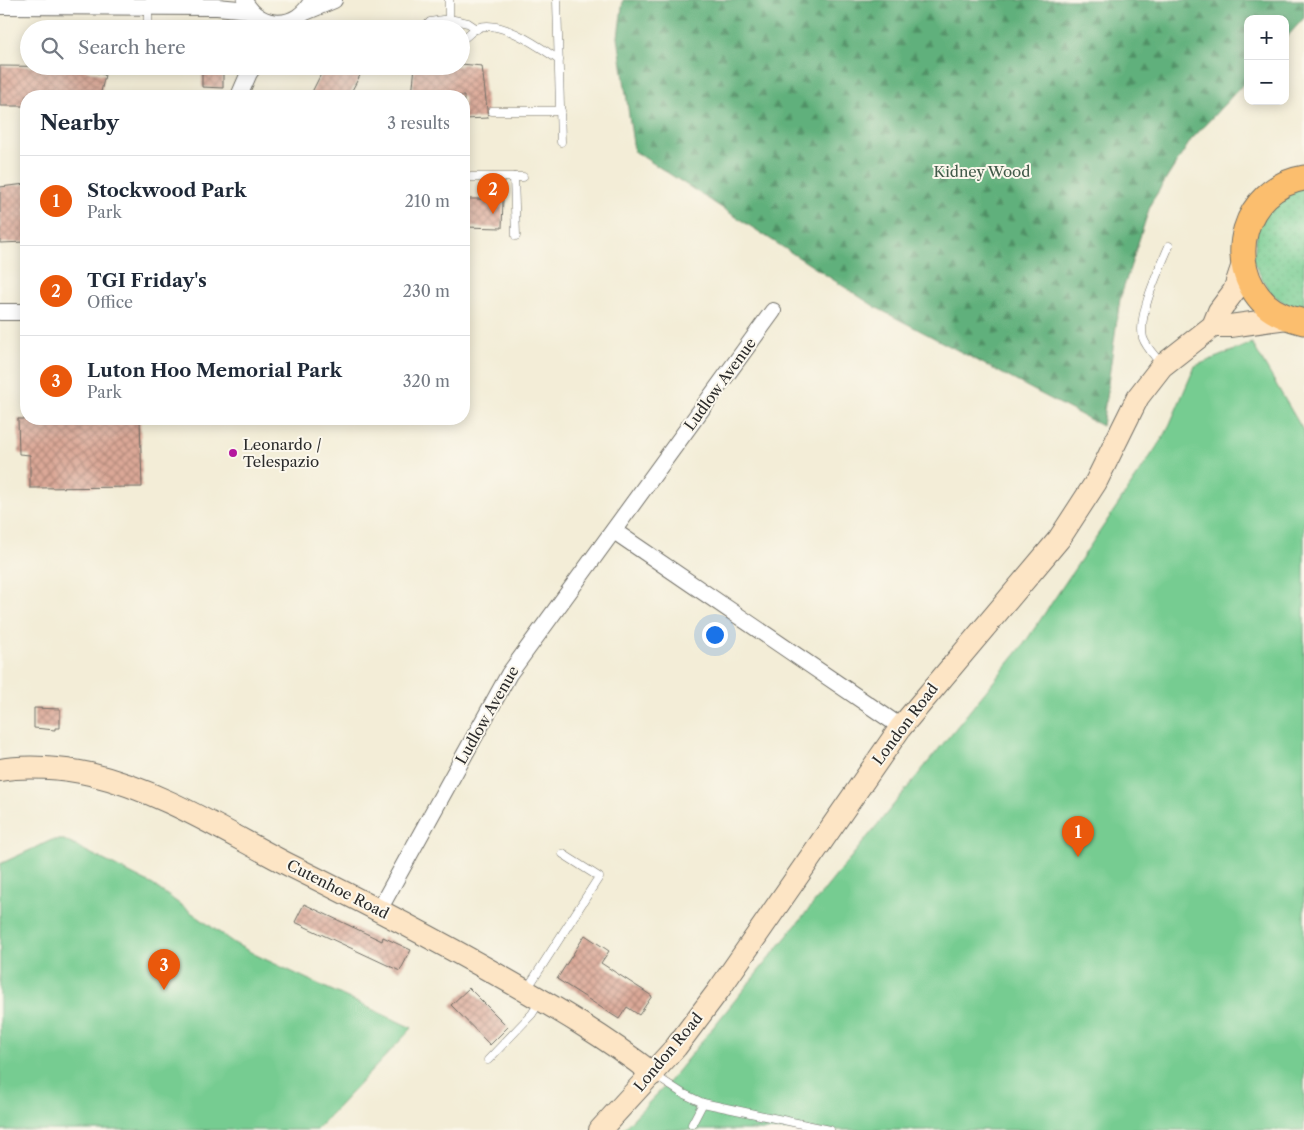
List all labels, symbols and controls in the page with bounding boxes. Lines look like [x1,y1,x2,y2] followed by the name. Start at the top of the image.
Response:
[1244,15,1289,105] map controls
[1244,15,1289,60] button: +
[20,20,470,75] search box
[38,34,66,62] icon: search
[78,36,186,59] text: Search here
[1244,60,1289,105] button: −
[40,110,119,135] text: Nearby
[387,113,450,133] text: 3 results
[934,162,1030,181] park label: Kidney Wood
[477,173,509,214] pin: 2
[87,179,247,202] text: Stockwood Park
[52,191,60,211] text: 1
[405,191,450,211] text: 210 m
[87,202,122,222] text: Park
[87,269,207,292] text: TGI Friday's
[51,281,61,301] text: 2
[403,281,450,301] text: 230 m
[87,292,133,312] text: Office
[680,334,760,434] street label: Ludlow Avenue
[87,359,342,382] text: Luton Hoo Memorial Park
[51,371,61,391] text: 3
[403,371,450,391] text: 320 m
[87,382,122,402] text: Park
[243,435,322,471] place label: Leonardo / Telespazio
[227,447,239,459] marker: Leonardo / Telespazio
[702,622,728,648] your location
[451,663,523,767] street label: Ludlow Avenue
[868,679,942,769] street label: London Road
[1062,816,1094,857] pin: 1
[284,855,392,923] street label: Cutenhoe Road
[148,949,180,990] pin: 3
[629,1009,707,1095] street label: London Road

